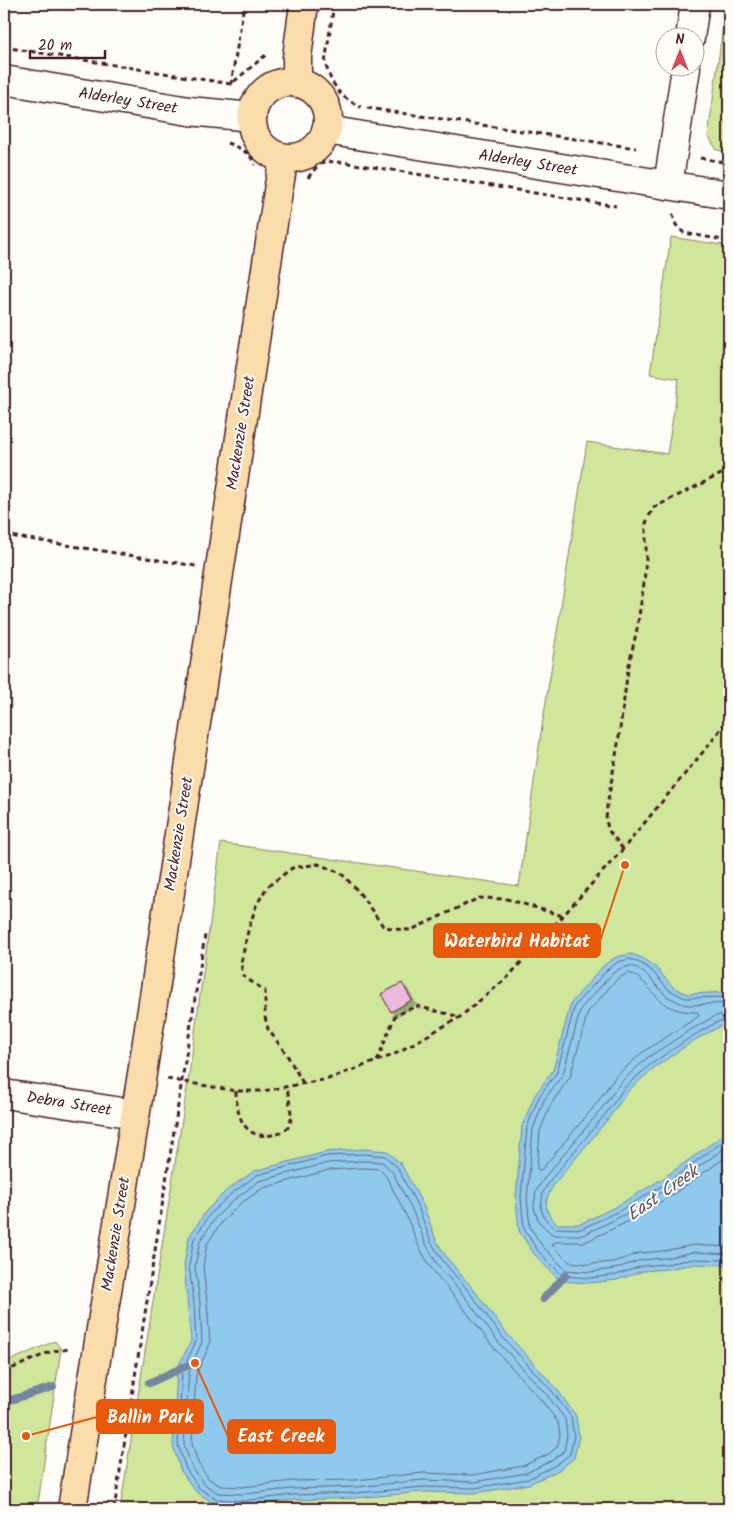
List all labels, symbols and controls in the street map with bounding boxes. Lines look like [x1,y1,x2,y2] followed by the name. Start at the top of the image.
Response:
[30,28,105,60] scale bar
[656,28,706,78] north arrow
[676,29,685,51] text: N
[38,34,72,58] text: 20 m
[77,81,180,121] street label: Alderley Street
[477,143,580,183] street label: Alderley Street
[220,373,263,492] street label: Mackenzie Street
[158,774,201,893] street label: Mackenzie Street
[434,924,600,957] callout: Waterbird Habitat
[444,928,591,957] text: Waterbird Habitat
[25,1085,114,1123] street label: Debra Street
[621,1157,707,1229] water label: East Creek
[95,1174,138,1293] street label: Mackenzie Street
[97,1400,203,1433] callout: Ballin Park
[107,1404,194,1433] text: Ballin Park
[228,1420,335,1453] callout: East Creek
[238,1423,325,1452] text: East Creek

